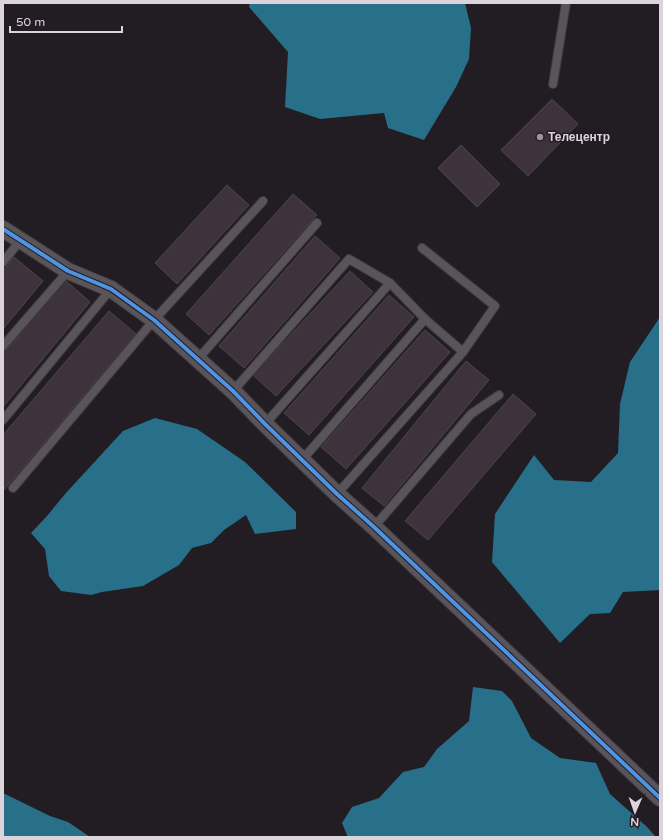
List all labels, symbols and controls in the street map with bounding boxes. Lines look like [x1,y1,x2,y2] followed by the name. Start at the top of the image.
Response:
[10,8,122,34] scale bar
[16,15,45,29] text: 50 m
[548,130,610,144] place label: Телецентр
[535,132,545,142] marker: Телецентр
[615,792,655,832] north arrow
[630,815,639,828] text: N

